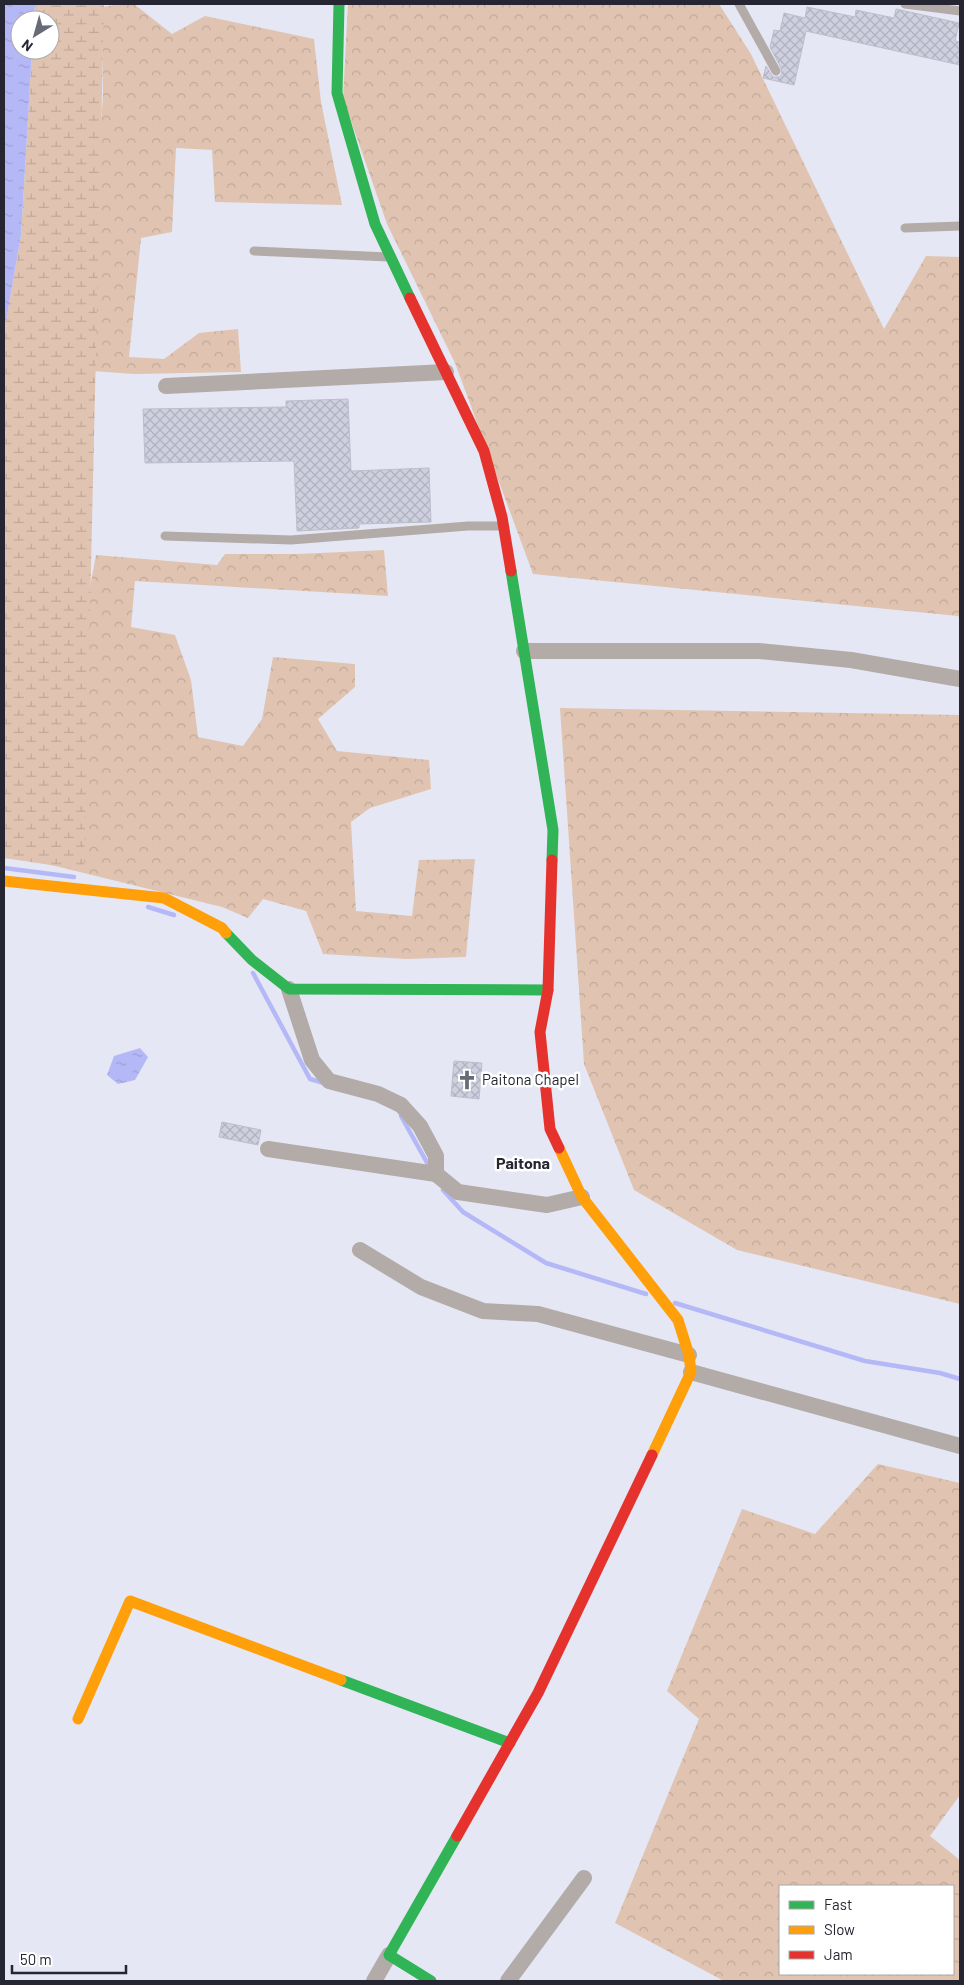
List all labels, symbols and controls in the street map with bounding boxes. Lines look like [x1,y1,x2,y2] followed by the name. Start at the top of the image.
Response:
[10,10,60,60] north arrow
[18,36,36,55] text: N
[456,1069,478,1091] church icon: Paitona Chapel
[482,1070,579,1088] place label: Paitona Chapel
[496,1153,550,1172] district label: Paitona
[779,1885,954,1975] legend
[824,1895,852,1913] text: Fast
[824,1920,855,1938] text: Slow
[12,1942,126,1974] scale bar
[824,1945,853,1963] text: Jam
[20,1950,52,1968] text: 50 m

